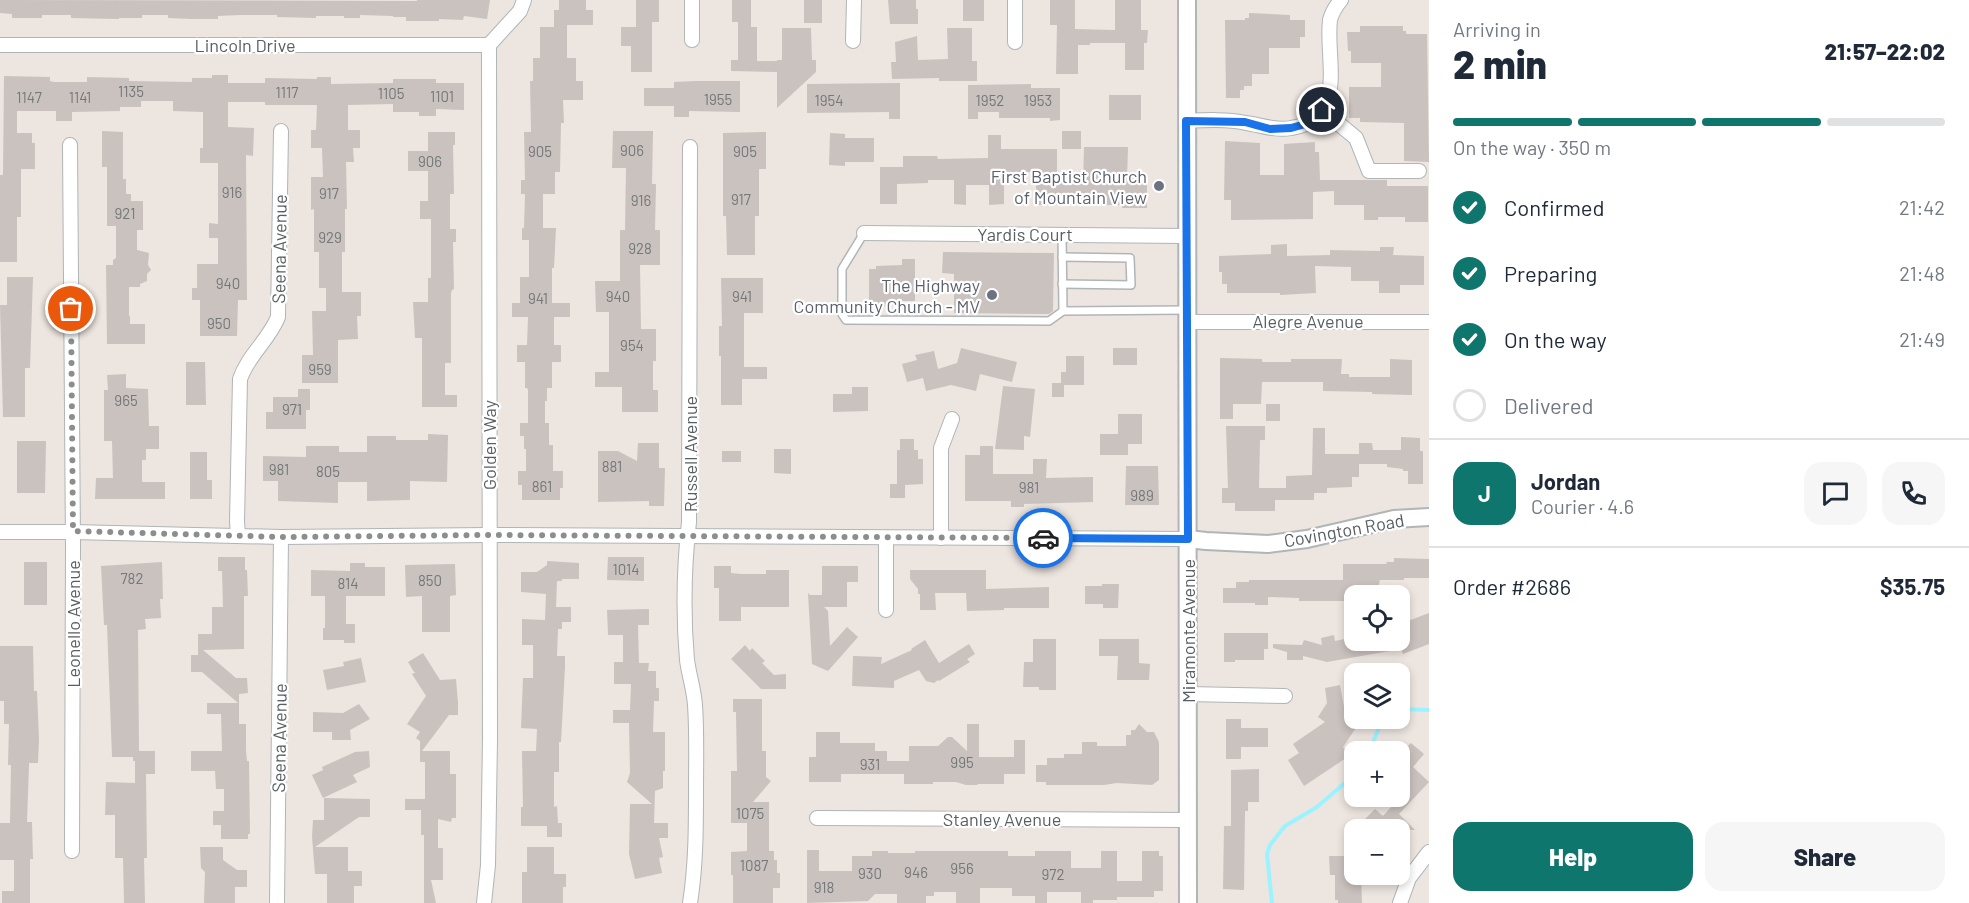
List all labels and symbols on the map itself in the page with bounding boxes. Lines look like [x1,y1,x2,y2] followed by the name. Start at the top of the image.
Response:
[194,34,296,56] street label: Lincoln Drive
[118,82,144,100] house number: 1135
[276,83,298,101] house number: 1117
[378,84,404,102] house number: 1105
[1296,84,1347,135] pin
[430,87,454,105] house number: 1101
[16,88,42,106] house number: 1147
[69,88,91,106] house number: 1141
[704,90,732,108] house number: 1955
[814,91,844,109] house number: 1954
[976,91,1004,109] house number: 1952
[1024,91,1052,109] house number: 1953
[620,141,644,159] house number: 906
[528,142,552,160] house number: 905
[733,142,757,160] house number: 905
[418,152,442,170] house number: 906
[991,165,1147,208] place label: First Baptist Church of Mountain View
[1152,179,1166,193] marker: First Baptist Church of Mountain View
[222,183,242,201] house number: 916
[319,184,339,202] house number: 917
[731,190,751,208] house number: 917
[631,191,651,209] house number: 916
[267,194,291,304] street label: Seena Avenue
[115,204,135,222] house number: 921
[977,223,1073,245] street label: Yardis Court
[318,228,342,246] house number: 929
[628,239,652,257] house number: 928
[216,274,240,292] house number: 940
[794,274,980,317] place label: The Highway Community Church - MV
[45,283,96,334] pin
[606,287,630,305] house number: 940
[732,287,752,305] house number: 941
[985,288,999,302] marker: The Highway Community Church - MV
[528,289,548,307] house number: 941
[1252,310,1364,332] street label: Alegre Avenue
[207,314,231,332] house number: 950
[620,336,644,354] house number: 954
[308,360,332,378] house number: 959
[114,391,138,409] house number: 965
[679,396,701,512] street label: Russell Avenue
[282,400,302,418] house number: 971
[478,400,500,490] street label: Golden Way
[602,457,622,475] house number: 881
[269,460,289,478] house number: 981
[316,462,340,480] house number: 805
[532,477,552,495] house number: 861
[1019,478,1039,496] house number: 981
[1130,486,1154,504] house number: 989
[1013,508,1073,568] courier
[1282,509,1406,551] street label: Covington Road
[1177,559,1199,703] street label: Miramonte Avenue
[62,560,84,688] street label: Leonello Avenue
[613,560,639,578] house number: 1014
[121,569,143,587] house number: 782
[418,571,442,589] house number: 850
[338,574,358,592] house number: 814
[267,683,291,793] street label: Seena Avenue
[950,753,974,771] house number: 995
[860,755,880,773] house number: 931
[736,804,764,822] house number: 1075
[943,808,1061,830] street label: Stanley Avenue
[740,856,768,874] house number: 1087
[950,859,974,877] house number: 956
[904,863,928,881] house number: 946
[858,864,882,882] house number: 930
[1042,865,1064,883] house number: 972
[814,878,834,896] house number: 918

